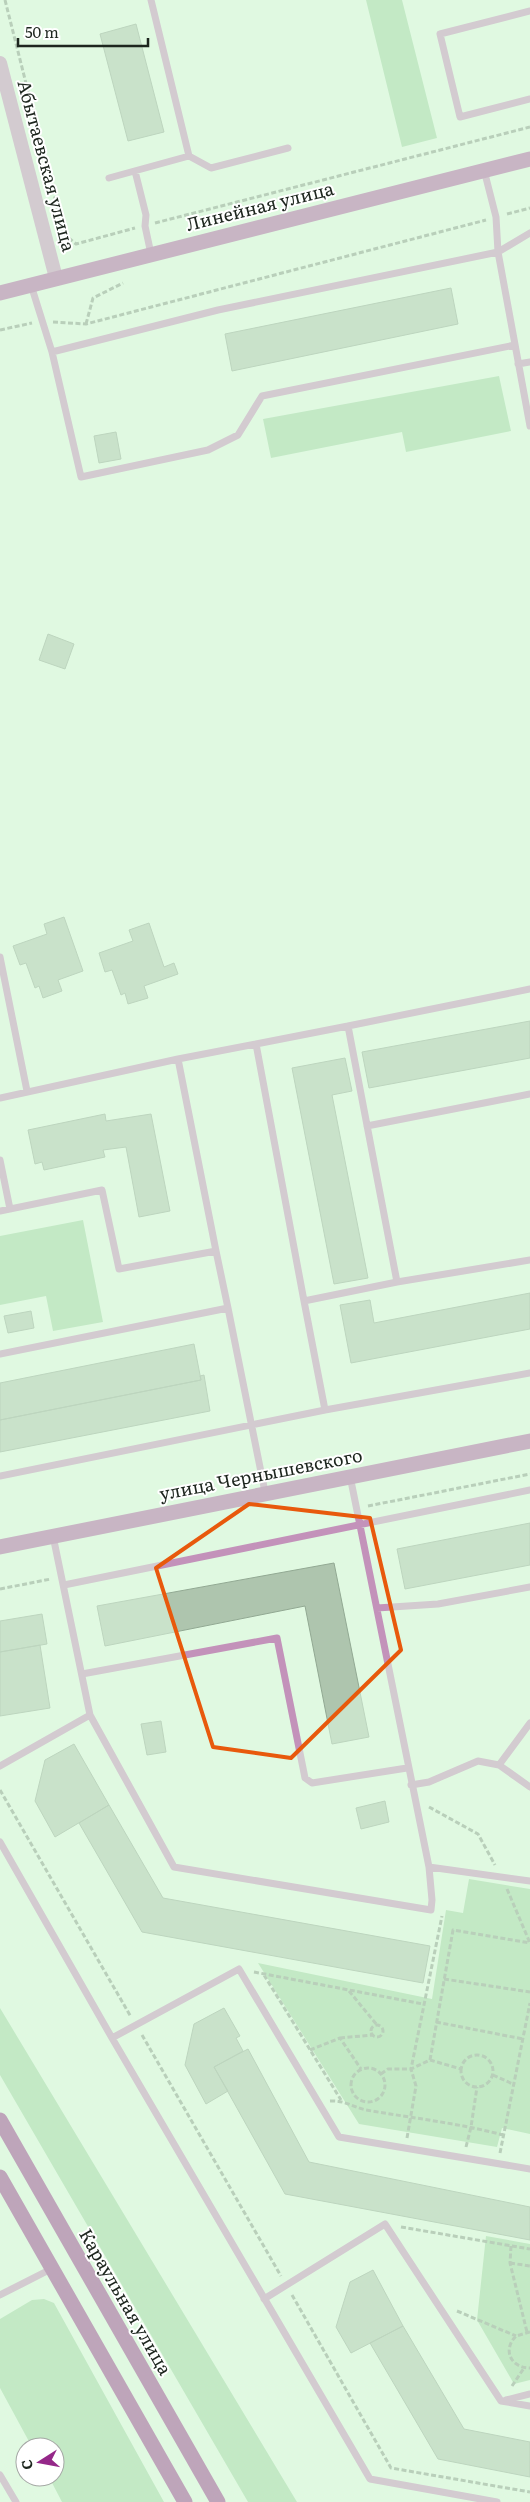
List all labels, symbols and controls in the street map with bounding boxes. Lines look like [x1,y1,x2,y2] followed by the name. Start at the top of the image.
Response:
[18,15,148,47] scale bar
[25,20,59,43] text: 50 m
[12,77,83,255] street label: Абытаевская улица
[183,174,337,237] street label: Линейная улица
[157,1441,365,1506] street label: улица Чернышевского
[73,2223,179,2380] street label: Караульная улица
[15,2437,65,2487] north arrow
[15,2458,37,2471] text: С

